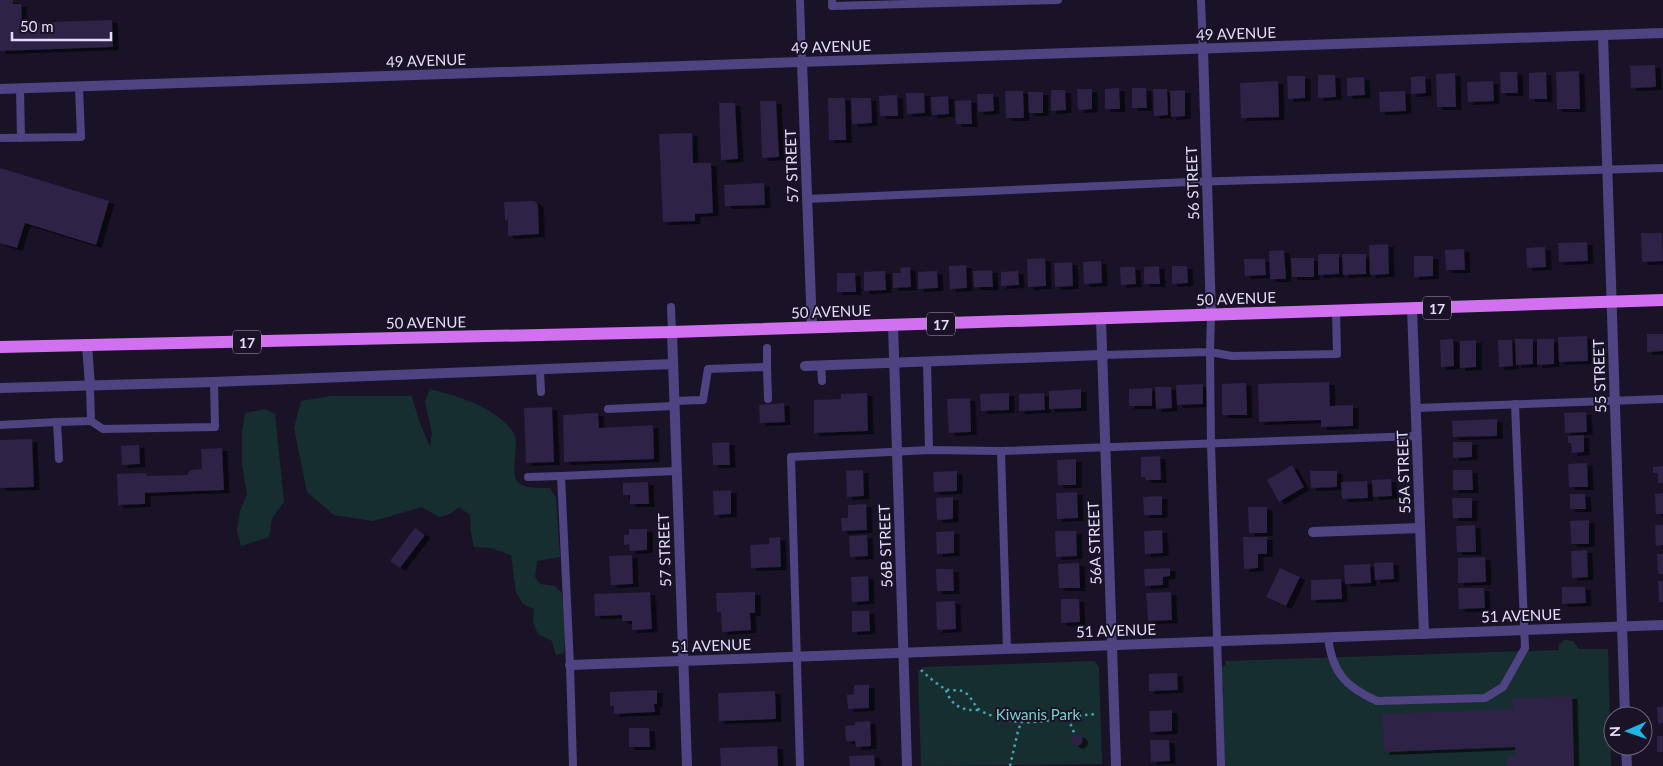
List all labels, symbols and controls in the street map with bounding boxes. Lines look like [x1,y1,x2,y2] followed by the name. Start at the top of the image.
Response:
[12,10,111,42] scale bar
[20,17,54,35] text: 50 m
[1196,23,1276,43] street label: 49 AVENUE
[791,36,871,56] street label: 49 AVENUE
[386,50,466,70] street label: 49 AVENUE
[781,129,801,203] street label: 57 STREET
[1182,146,1202,220] street label: 56 STREET
[1196,288,1276,308] street label: 50 AVENUE
[1423,296,1451,320] road number: 17
[791,301,871,321] street label: 50 AVENUE
[386,312,466,332] street label: 50 AVENUE
[927,312,955,336] road number: 17
[233,331,261,354] road number: 17
[1589,339,1609,413] street label: 55 STREET
[1393,430,1413,514] street label: 55A STREET
[1084,501,1104,585] street label: 56A STREET
[875,504,895,588] street label: 56B STREET
[654,513,674,587] street label: 57 STREET
[1481,605,1561,625] street label: 51 AVENUE
[1076,620,1156,640] street label: 51 AVENUE
[671,635,751,655] street label: 51 AVENUE
[996,705,1081,723] park label: Kiwanis Park
[1603,706,1653,756] north arrow
[1606,726,1623,737] text: N

